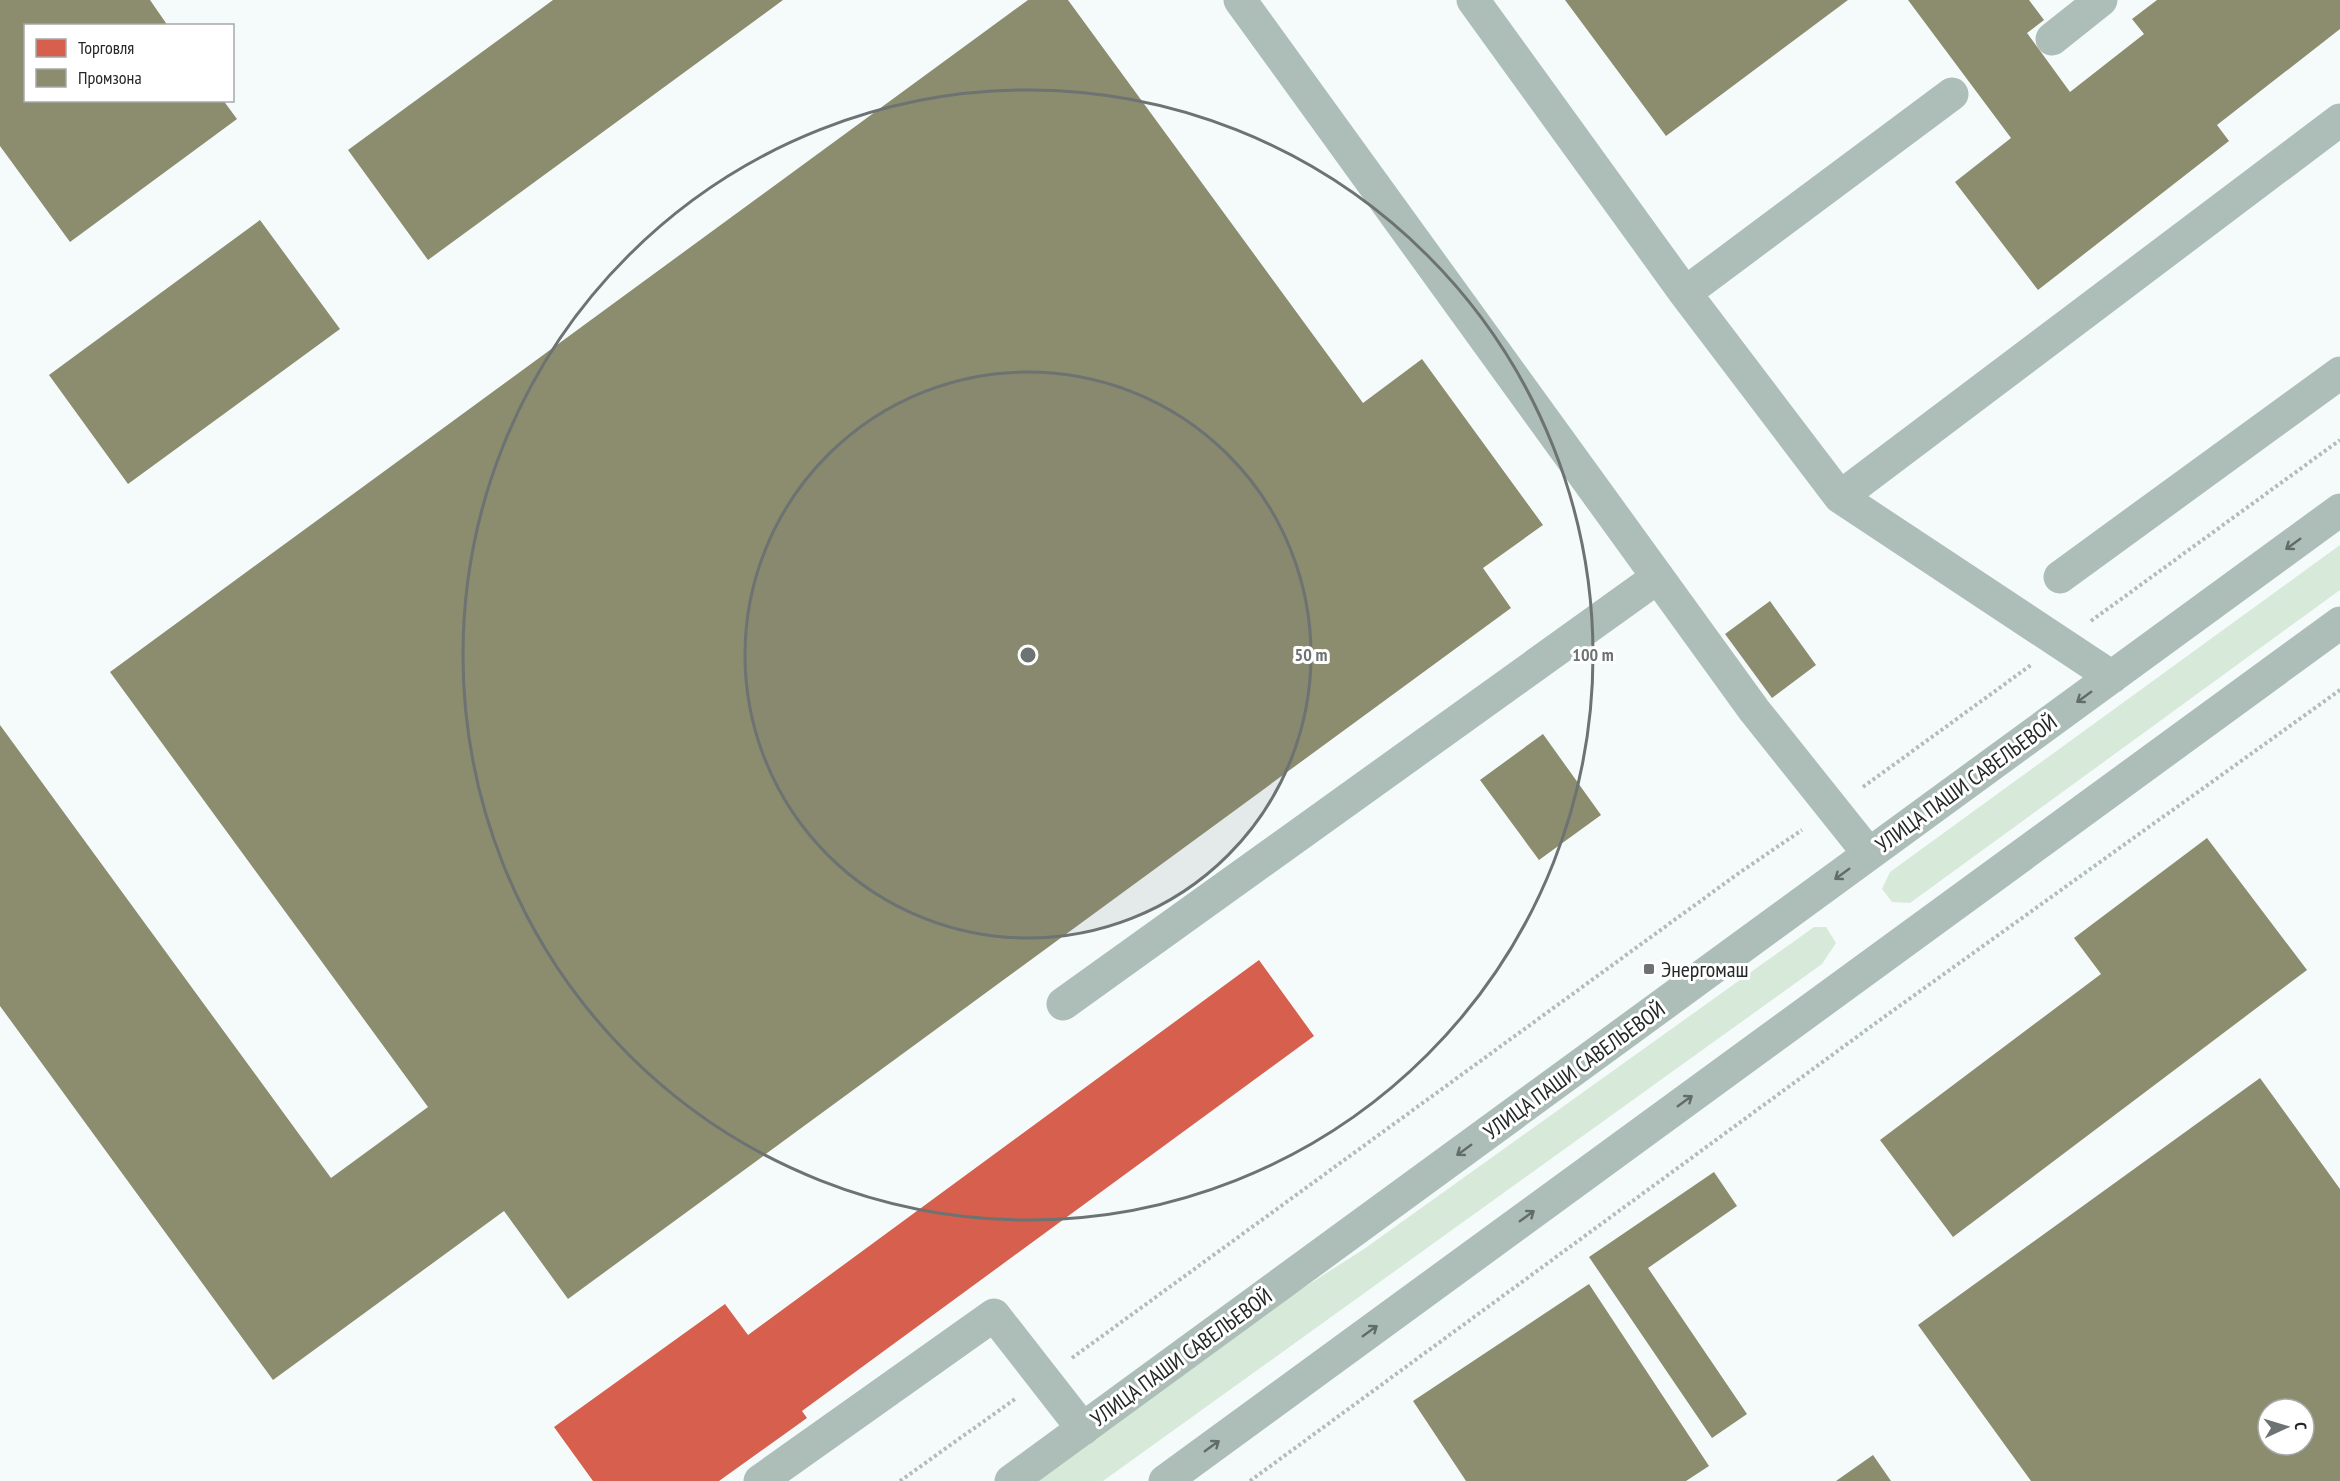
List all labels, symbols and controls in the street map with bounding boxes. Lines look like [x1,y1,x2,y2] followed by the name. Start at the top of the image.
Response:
[24,24,234,102] legend
[78,36,134,59] text: Торговля
[78,66,142,89] text: Промзона
[2285,538,2301,551] one-way arrow
[1295,643,1327,666] text: 50 m
[1572,643,1614,666] text: 100 m
[1018,645,1038,665] centre of rings
[2077,690,2093,703] one-way arrow
[1870,708,2062,858] street label: УЛИЦА ПАШИ САВЕЛЬЕВОЙ
[1835,867,1851,880] one-way arrow
[1661,955,1749,983] place label: Энергомаш
[1642,962,1656,976] marker: Энергомаш
[1478,995,1670,1145] street label: УЛИЦА ПАШИ САВЕЛЬЕВОЙ
[1676,1095,1692,1108] one-way arrow
[1457,1144,1473,1156] one-way arrow
[1519,1210,1535,1223] one-way arrow
[1085,1282,1277,1432] street label: УЛИЦА ПАШИ САВЕЛЬЕВОЙ
[1361,1325,1377,1338] one-way arrow
[2256,1397,2316,1457] north arrow
[2291,1422,2311,1431] text: С
[1204,1440,1220,1453] one-way arrow

